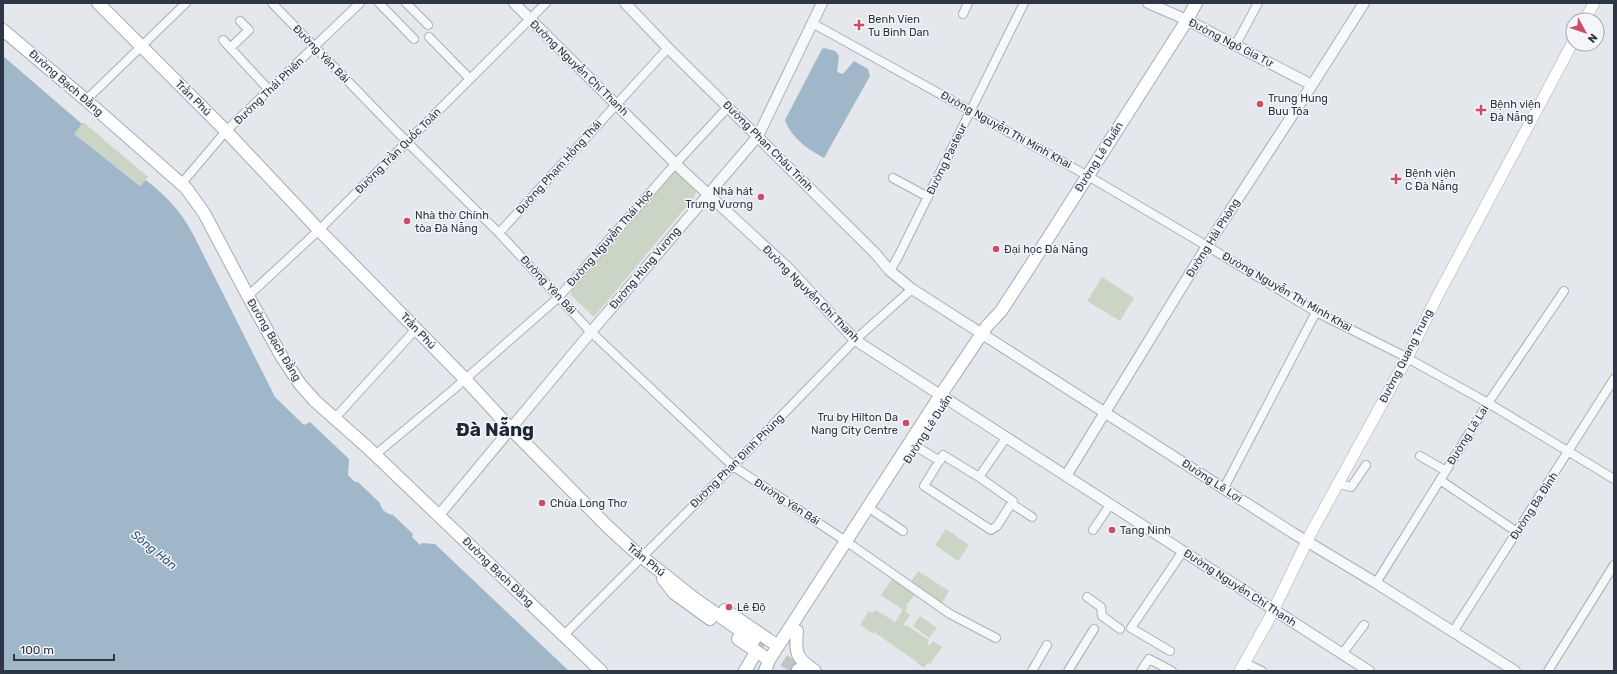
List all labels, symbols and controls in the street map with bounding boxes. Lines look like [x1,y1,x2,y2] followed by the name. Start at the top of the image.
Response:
[1565,12,1605,52] north arrow
[868,13,929,39] place label: Benh Vien Tu Binh Dan
[1186,16,1276,70] street label: Đường Ngô Gia Tự
[527,17,631,118] street label: Đường Nguyễn Chí Thanh
[853,19,865,31] marker: Benh Vien Tu Binh Dan
[290,22,352,86] street label: Đường Yên Bái
[1585,31,1600,45] text: N
[26,46,107,119] street label: Đường Bạch Đằng
[232,55,306,127] street label: Đường Thái Phiên
[172,76,215,119] street label: Trần Phú
[938,88,1074,171] street label: Đường Nguyễn Thị Minh Khai
[1268,92,1328,118] place label: Trung Hung Buu Tôa
[720,98,816,194] street label: Đường Phan Châu Trinh
[1490,98,1541,124] place label: Bệnh viện Đà Nẵng
[1255,99,1265,109] marker: Trung Hung Buu Tôa
[351,104,444,197] street label: Đường Trần Quốc Toản
[1475,104,1487,116] marker: Bệnh viện Đà Nẵng
[512,116,605,217] street label: Đường Phạm Hồng Thái
[924,120,970,197] street label: Đường Pasteur
[1072,120,1126,194] street label: Đường Lê Duẩn
[1405,167,1458,193] place label: Bệnh viện C Đà Nẵng
[1390,173,1402,185] marker: Bệnh viện C Đà Nẵng
[685,185,754,211] place label: Nhà hát Trưng Vương
[564,187,656,289] street label: Đường Nguyễn Thái Học
[756,192,766,202] marker: Nhà hát Trưng Vương
[1183,196,1243,280] street label: Đường Hải Phòng
[415,209,489,235] place label: Nhà thờ Chính tòa Đà Nẵng
[402,216,412,226] marker: Nhà thờ Chính tòa Đà Nẵng
[607,224,683,312] street label: Đường Hùng Vương
[1004,242,1088,256] place label: Đại học Đà Nẵng
[760,243,862,345] street label: Đường Nguyễn Chí Thanh
[991,244,1001,254] marker: Đại học Đà Nẵng
[1220,249,1354,335] street label: Đường Nguyễn Thị Minh Khai
[517,253,579,317] street label: Đường Yên Bái
[244,296,305,384] street label: Đường Bạch Đằng
[1377,307,1435,405] street label: Đường Quang Trung
[398,309,439,352] street label: Trần Phú
[901,392,955,466] street label: Đường Lê Duẩn
[1444,403,1492,467] street label: Đường Lê Lai
[687,411,787,511] street label: Đường Phan Đình Phùng
[811,411,898,437] place label: Tru by Hilton Da Nang City Centre
[456,417,534,441] district label: Đà Nẵng
[901,418,911,428] marker: Tru by Hilton Da Nang City Centre
[1179,457,1245,505] street label: Đường Lê Lợi
[1507,470,1561,542] street label: Đường Ba Đình
[752,476,822,528] street label: Đường Yên Bái
[550,497,628,510] place label: Chùa Long Thơ
[537,498,547,508] marker: Chùa Long Thơ
[1120,524,1171,537] place label: Tang Ninh
[1107,525,1117,535] marker: Tang Ninh
[128,527,180,573] water label: Sông Hàn
[460,534,537,609] street label: Đường Bạch Đằng
[624,540,669,579] street label: Trần Phú
[1181,546,1299,629] street label: Đường Nguyễn Chí Thanh
[737,601,766,614] place label: Lê Độ
[724,602,734,612] marker: Lê Độ
[14,636,114,662] scale bar
[20,643,54,657] text: 100 m

